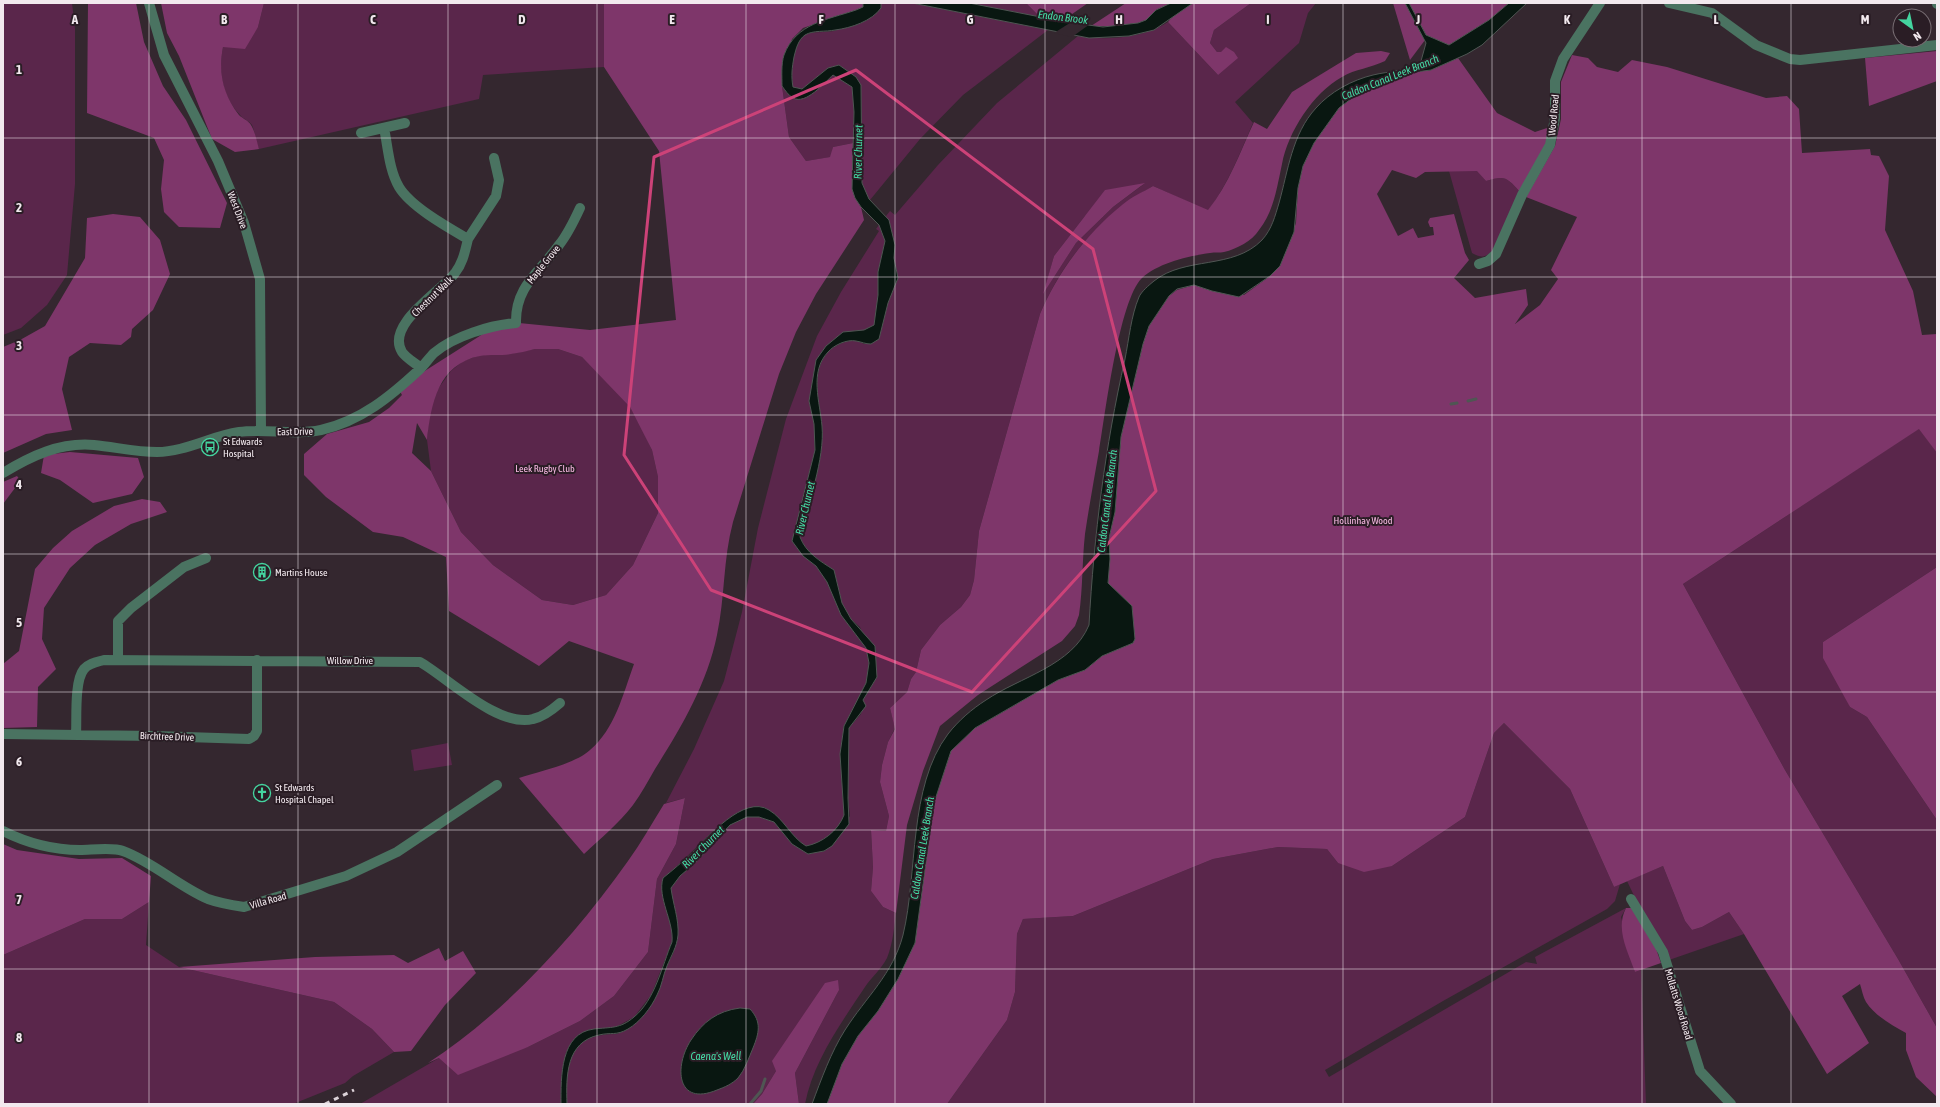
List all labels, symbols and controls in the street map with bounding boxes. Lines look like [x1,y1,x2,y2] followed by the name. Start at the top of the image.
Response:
[1037,8,1089,26] water label: Endon Brook
[1892,8,1932,48] north arrow
[71,12,79,27] text: A
[221,12,228,27] text: B
[370,12,376,27] text: C
[518,12,526,27] text: D
[669,12,675,27] text: E
[818,12,824,27] text: F
[967,12,974,27] text: G
[1115,12,1123,27] text: H
[1266,12,1270,27] text: I
[1415,12,1420,27] text: J
[1564,12,1571,27] text: K
[1713,12,1719,27] text: L
[1861,12,1870,27] text: M
[1911,30,1923,43] text: N
[1340,52,1441,102] water label: Caldon Canal Leek Branch
[16,62,22,77] text: 1
[1546,94,1561,136] street label: Wood Road
[852,124,864,179] water label: River Churnet
[225,190,250,231] street label: West Drive
[16,200,22,215] text: 2
[525,243,562,286] street label: Maple Grove
[410,274,456,319] street label: Chestnut Walk
[16,338,22,353] text: 3
[277,426,314,437] street label: East Drive
[223,436,263,459] place label: St Edwards Hospital
[200,437,220,457] bus stop icon: St Edwards Hospital
[1095,448,1119,553] water label: Caldon Canal Leek Branch
[515,463,575,474] park label: Leek Rugby Club
[15,477,22,492] text: 4
[793,479,817,536] water label: River Churnet
[1333,515,1393,526] park label: Hollinhay Wood
[252,562,272,582] building icon: Martins House
[275,567,328,578] place label: Martins House
[16,615,22,630] text: 5
[327,655,374,666] street label: Willow Drive
[140,730,195,743] street label: Birchtree Drive
[16,754,22,769] text: 6
[275,782,334,805] place label: St Edwards Hospital Chapel
[252,783,272,803] church icon: St Edwards Hospital Chapel
[908,795,936,900] water label: Caldon Canal Leek Branch
[679,823,727,871] water label: River Churnet
[249,890,288,911] street label: Villa Road
[16,892,22,907] text: 7
[1663,967,1695,1041] street label: Mollatts Wood Road
[16,1030,22,1045] text: 8
[691,1050,742,1062] water label: Caena's Well

